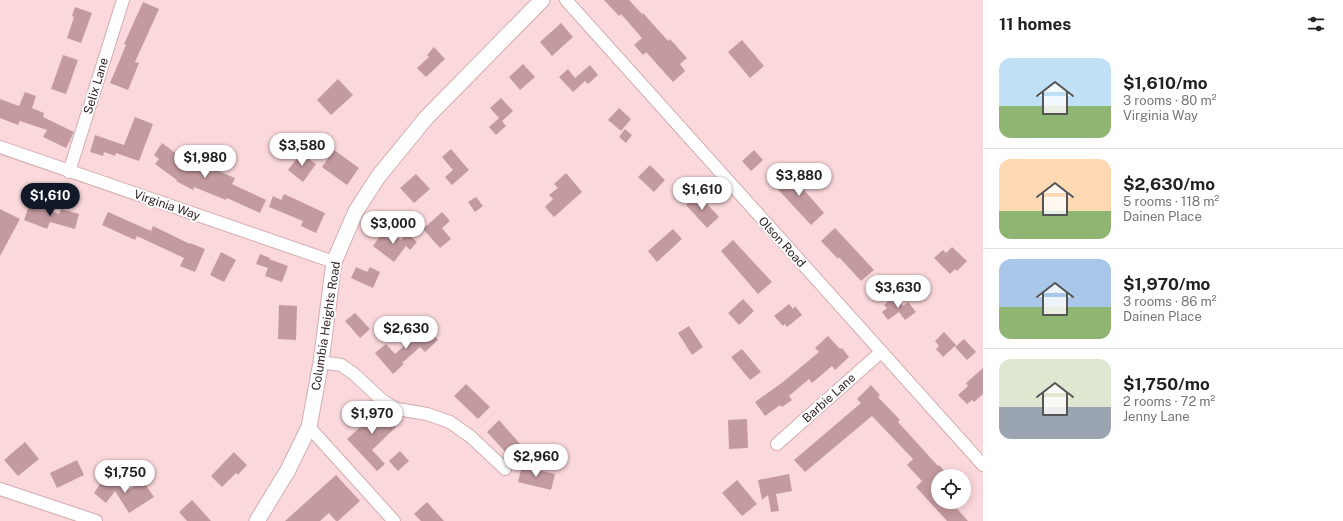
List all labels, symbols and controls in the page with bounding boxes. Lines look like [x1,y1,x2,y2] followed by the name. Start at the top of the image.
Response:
[1305,13,1327,35] icon: filters
[999,14,1071,34] text: 11 homes
[81,56,111,116] street label: Selix Lane
[1123,73,1208,93] text: $1,610/mo
[1031,74,1079,122] icon: home
[1123,93,1216,108] text: 3 rooms · 80 m²
[1123,108,1198,123] text: Virginia Way
[269,133,335,167] pin: $3,580
[279,138,325,153] text: $3,580
[172,145,238,179] pin: $1,980
[183,150,227,165] text: $1,980
[766,163,832,197] pin: $3,880
[776,168,822,183] text: $3,880
[1123,174,1215,194] text: $2,630/mo
[1031,175,1079,223] icon: home
[669,177,735,211] pin: $1,610
[682,182,722,197] text: $1,610
[17,183,83,217] pin: $1,610
[132,187,202,223] street label: Virginia Way
[30,188,70,203] text: $1,610
[1123,194,1219,209] text: 5 rooms · 118 m²
[1123,209,1202,224] text: Dainen Place
[360,211,426,245] pin: $3,000
[756,214,808,270] street label: Olson Road
[370,216,416,231] text: $3,000
[309,260,343,392] street label: Columbia Heights Road
[1123,274,1210,294] text: $1,970/mo
[865,275,931,309] pin: $3,630
[1031,275,1079,323] icon: home
[875,280,921,295] text: $3,630
[1123,294,1217,309] text: 3 rooms · 86 m²
[1123,309,1202,324] text: Dainen Place
[373,316,439,350] pin: $2,630
[383,321,429,336] text: $2,630
[800,371,858,425] street label: Barbie Lane
[1123,374,1210,394] text: $1,750/mo
[1031,375,1079,423] icon: home
[1123,394,1215,409] text: 2 rooms · 72 m²
[339,401,405,435] pin: $1,970
[351,406,393,421] text: $1,970
[1123,409,1190,424] text: Jenny Lane
[503,444,569,478] pin: $2,960
[513,449,559,464] text: $2,960
[92,460,158,494] pin: $1,750
[104,465,146,480] text: $1,750
[931,469,971,509] map controls
[931,469,971,509] button: locate

